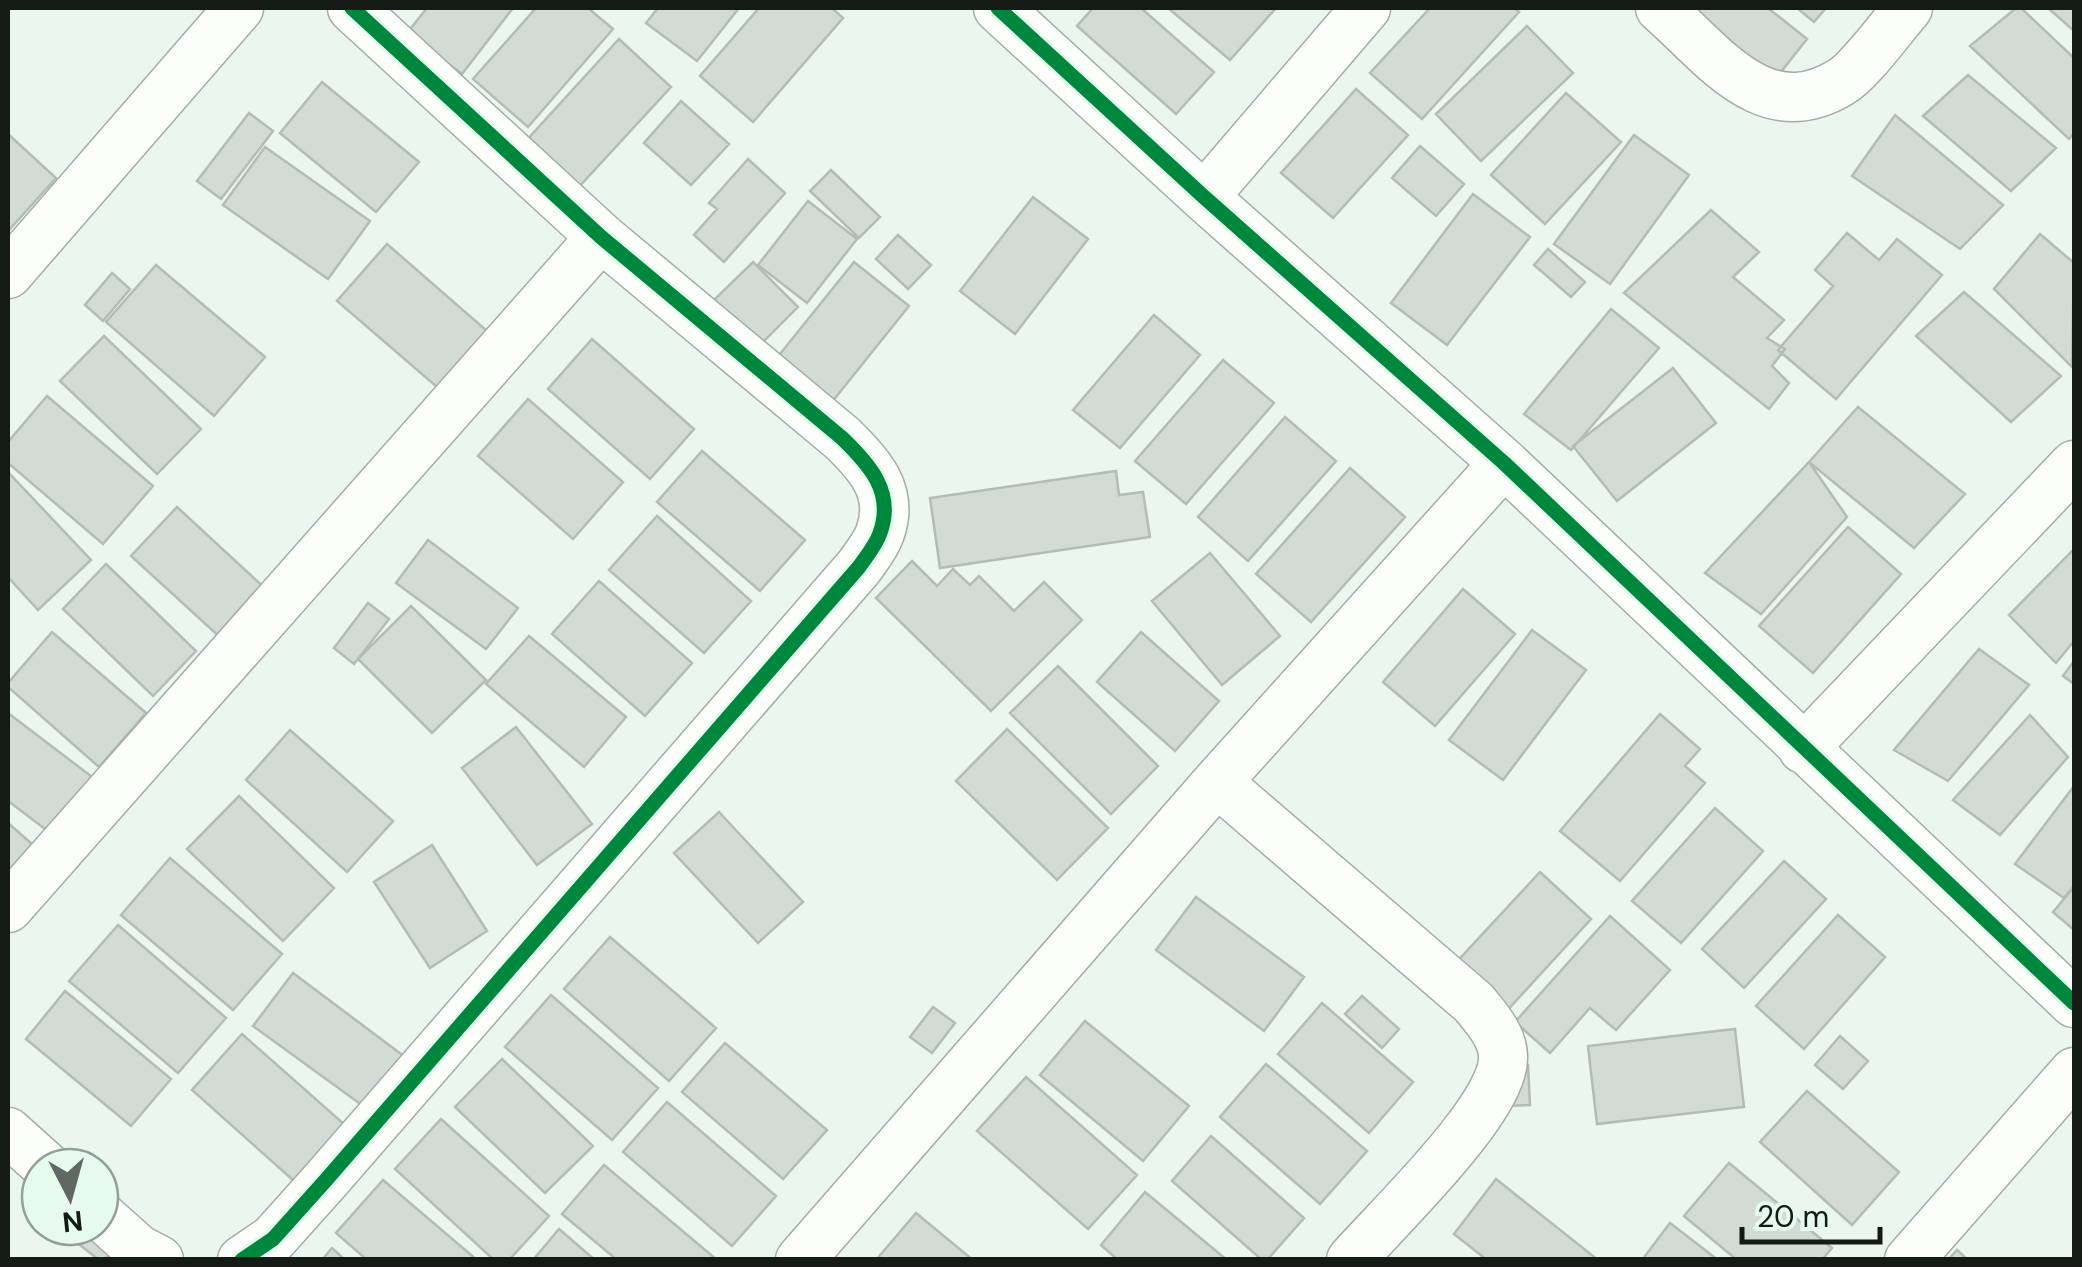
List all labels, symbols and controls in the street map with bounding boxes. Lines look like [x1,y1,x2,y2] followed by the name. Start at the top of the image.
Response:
[20,1147,120,1247] north arrow
[1742,1182,1880,1244] scale bar
[1757,1197,1829,1236] text: 20 m
[60,1202,85,1241] text: N

